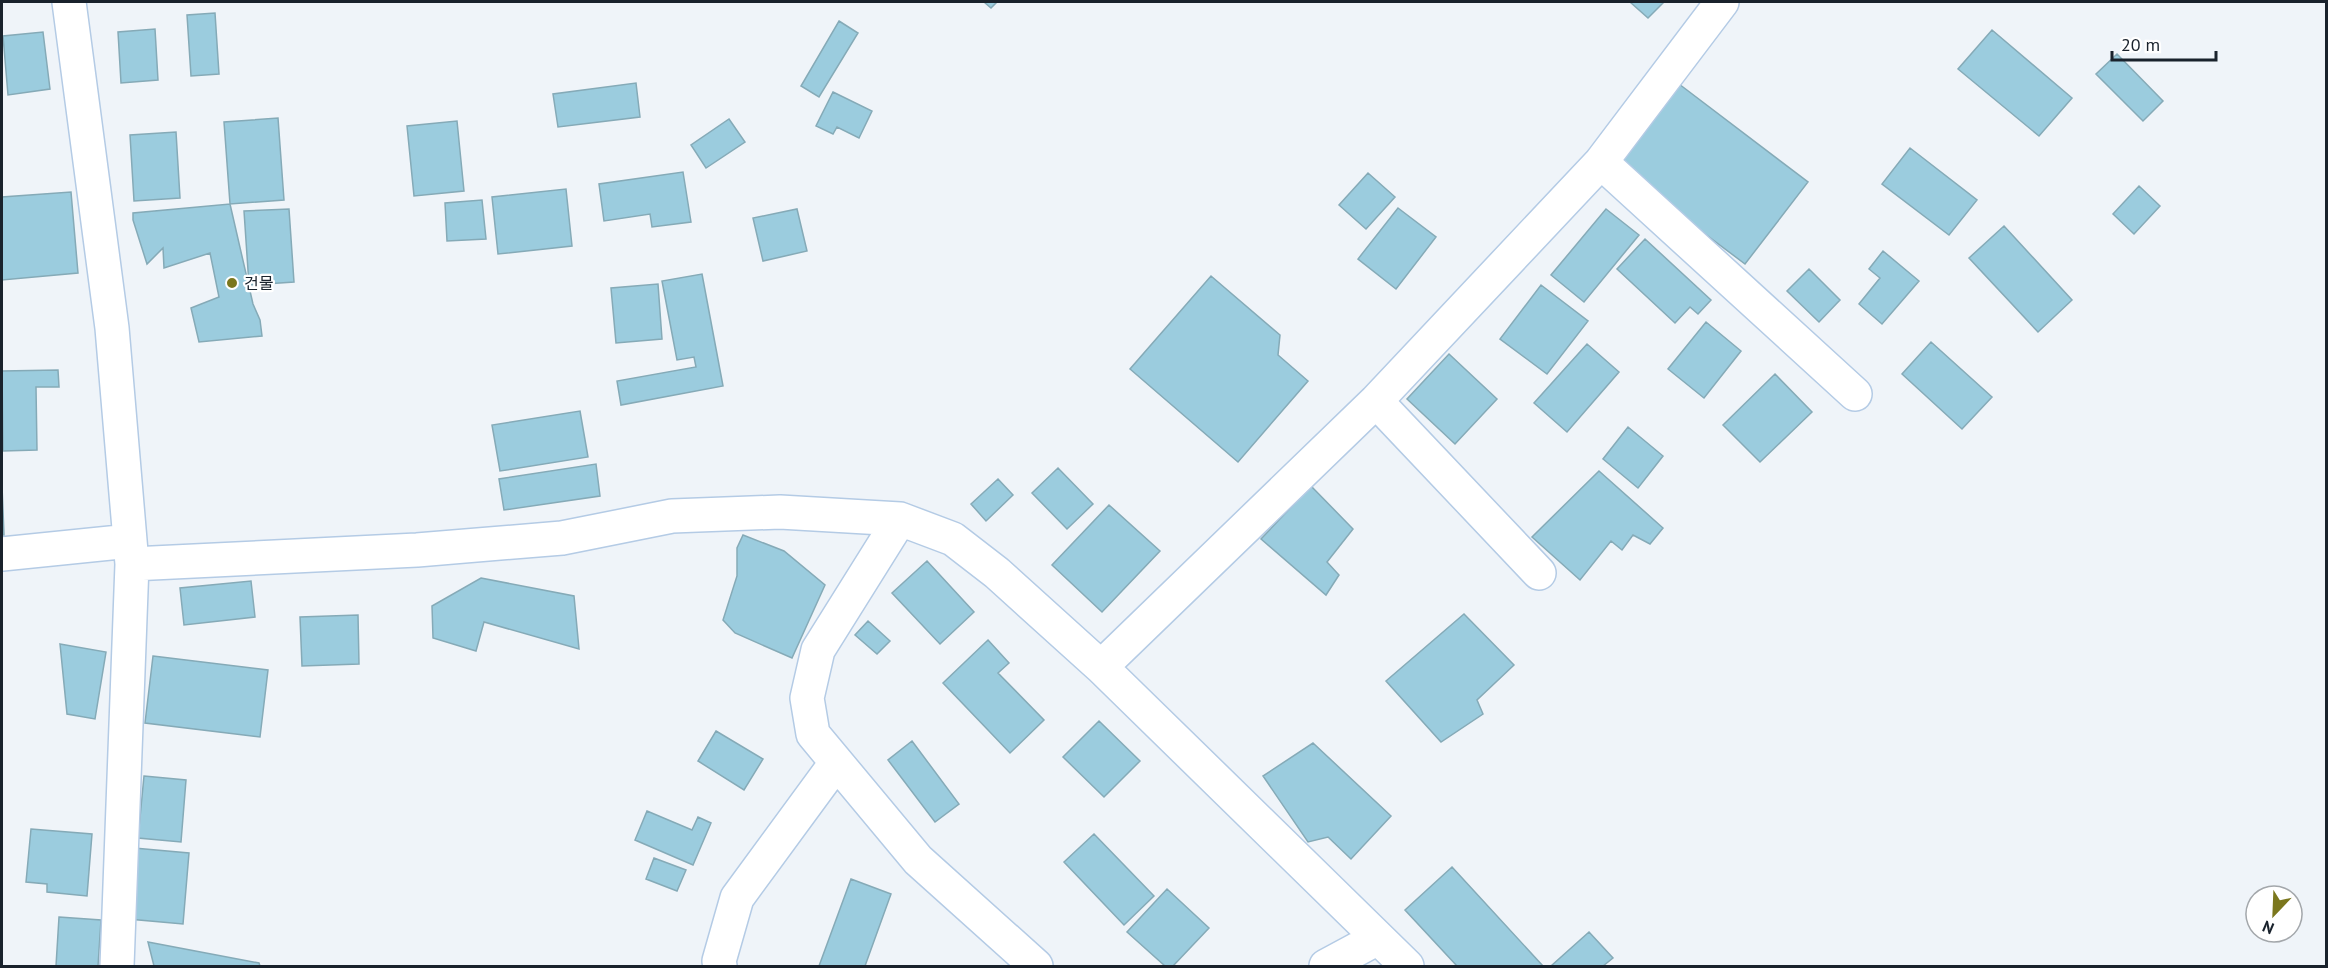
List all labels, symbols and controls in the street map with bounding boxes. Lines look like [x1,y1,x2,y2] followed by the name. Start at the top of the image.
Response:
[2112,24,2216,62] scale bar
[2121,33,2160,56] text: 20 m
[244,273,273,293] place label: 건물
[225,276,239,290] marker: 건물
[2244,884,2304,944] north arrow
[2259,917,2277,939] text: N

